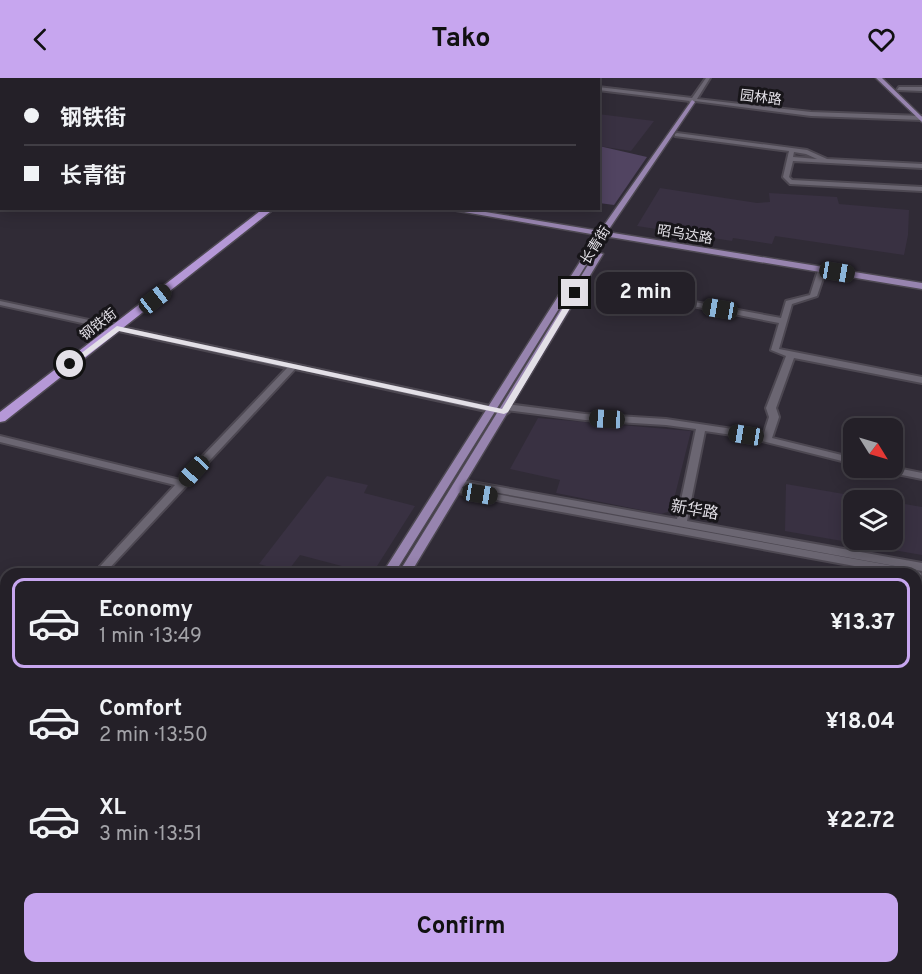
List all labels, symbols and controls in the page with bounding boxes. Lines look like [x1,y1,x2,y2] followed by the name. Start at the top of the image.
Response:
[431,22,491,56] text: Tako
[24,23,57,56] icon: back
[865,23,898,56] icon: heart
[739,87,783,109] street label: 园林路
[60,106,126,133] text: 钢铁街
[60,164,126,191] text: 长青街
[578,223,615,268] street label: 长青街
[656,223,714,248] street label: 昭乌达路
[818,260,856,284] car
[596,272,695,314] callout: 2 min
[561,279,588,306] route end
[619,280,672,306] text: 2 min
[135,281,175,317] car
[701,297,739,321] car
[77,306,121,345] street label: 钢铁街
[56,350,83,377] route start
[589,409,625,429] car
[843,418,903,478] north arrow
[843,418,903,550] map controls
[727,423,765,447] car
[175,452,213,490] car
[461,482,499,506] car
[843,490,903,550] button: layers
[669,497,720,525] street label: 新华路
[27,596,81,650] icon: car
[99,597,193,624] text: Economy
[830,610,895,637] text: ¥13.37
[99,624,202,650] text: 1 min · 13:49
[27,695,81,749] icon: car
[99,696,182,723] text: Comfort
[826,709,895,736] text: ¥18.04
[99,723,208,749] text: 2 min · 13:50
[27,794,81,848] icon: car
[99,795,126,822] text: XL
[826,808,895,835] text: ¥22.72
[99,822,202,848] text: 3 min · 13:51
[24,893,898,962] button: Confirm

